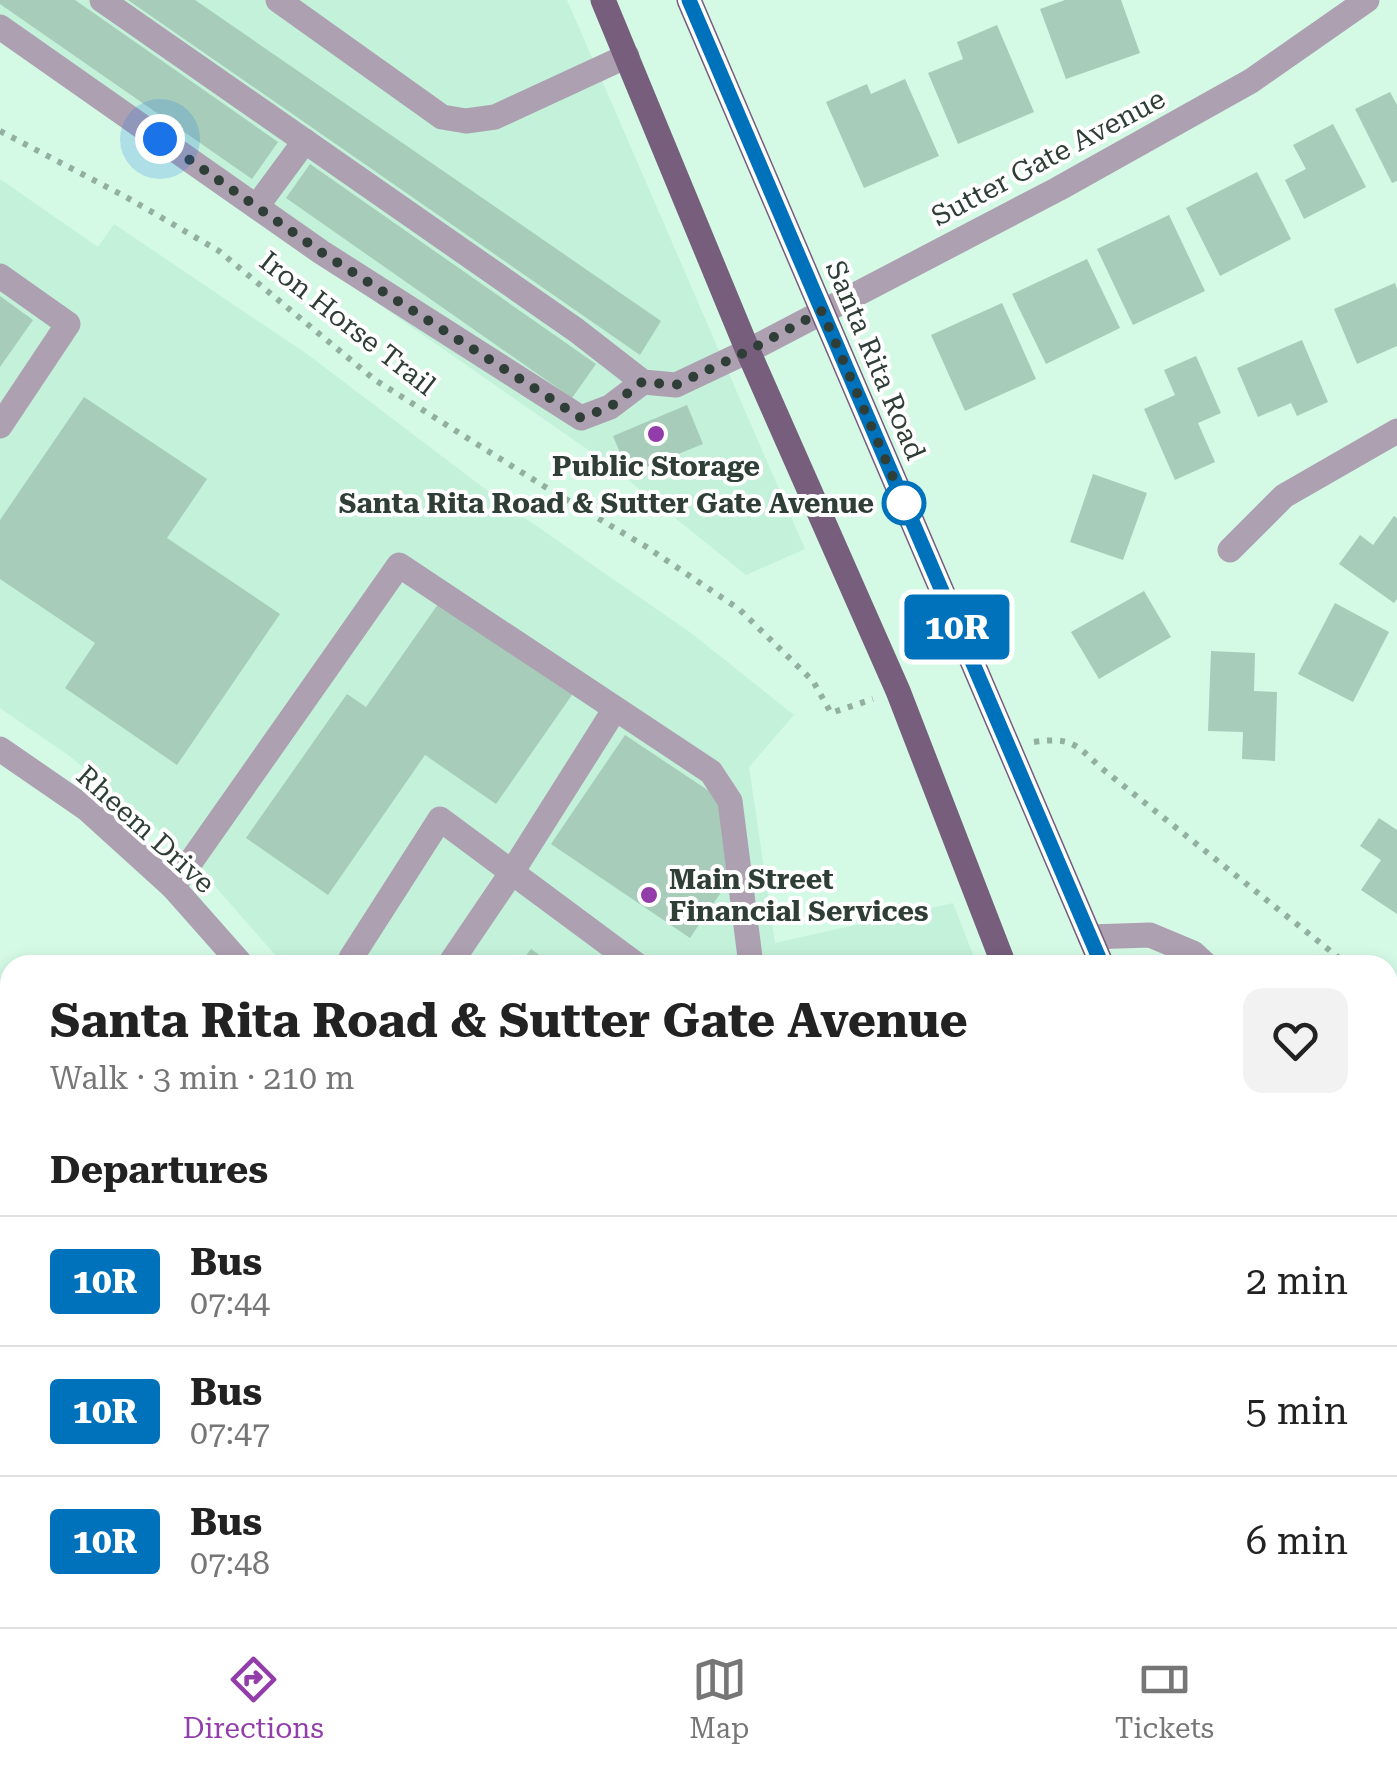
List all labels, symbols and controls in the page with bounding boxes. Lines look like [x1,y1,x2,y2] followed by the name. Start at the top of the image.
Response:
[926,82,1171,233] street label: Sutter Gate Avenue
[135,114,185,164] your location
[253,245,442,402] street label: Iron Horse Trail
[819,256,932,465] street label: Santa Rita Road
[645,423,667,445] marker: Public Storage
[552,450,760,483] place label: Public Storage
[883,482,925,524] marker: Santa Rita Road & Sutter Gate Avenue
[339,487,874,520] place label: Santa Rita Road & Sutter Gate Avenue
[900,594,1014,660] line badge: 10R
[924,607,990,648] text: 10R
[70,759,221,900] street label: Rheem Drive
[669,863,928,928] place label: Main Street Financial Services
[638,884,660,906] marker: Main Street Financial Services
[1243,988,1348,1093] button: heart
[50,993,968,1049] text: Santa Rita Road & Sutter Gate Avenue
[50,1059,354,1097] text: Walk · 3 min · 210 m
[50,1148,268,1192] text: Departures
[190,1240,262,1284] text: Bus
[1246,1259,1348,1303] text: 2 min
[72,1261,138,1302] text: 10R
[190,1284,270,1322] text: 07:44
[190,1370,262,1414] text: Bus
[1246,1389,1348,1433] text: 5 min
[72,1391,138,1432] text: 10R
[190,1414,270,1452] text: 07:47
[190,1500,262,1544] text: Bus
[1246,1519,1348,1563] text: 6 min
[72,1521,138,1562] text: 10R
[190,1544,270,1582] text: 07:48
[183,1652,324,1745] tab: Directions
[689,1652,749,1745] tab: Map
[1115,1652,1214,1745] tab: Tickets

